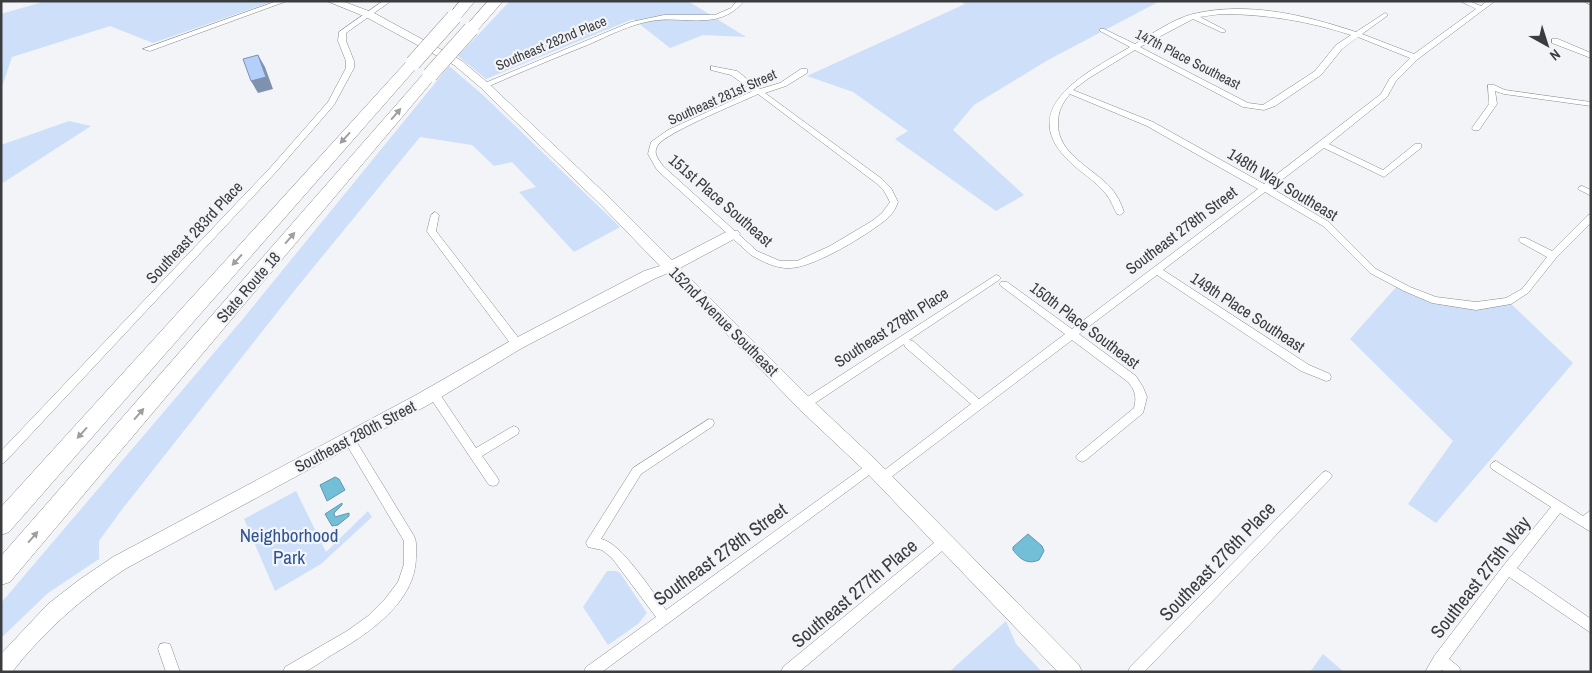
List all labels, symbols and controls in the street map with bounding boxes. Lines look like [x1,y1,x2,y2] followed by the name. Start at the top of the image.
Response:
[493,12,609,74] street label: Southeast 282nd Place
[1522,20,1572,70] north arrow
[1132,25,1244,93] street label: 147th Place Southeast
[1546,45,1564,65] text: N
[665,65,779,129] street label: Southeast 281st Street
[390,109,402,121] one-way arrow
[339,132,351,144] one-way arrow
[1224,142,1343,226] street label: 148th Way Southeast
[664,149,778,252] street label: 151st Place Southeast
[141,176,247,288] street label: Southeast 283rd Place
[1121,181,1241,279] street label: Southeast 278th Street
[285,231,296,244] one-way arrow
[211,247,285,327] street label: State Route 18
[231,253,243,265] one-way arrow
[664,261,784,381] street label: 152nd Avenue Southeast
[1187,267,1310,357] street label: 149th Place Southeast
[1026,276,1145,374] street label: 150th Place Southeast
[830,282,952,372] street label: Southeast 278th Place
[291,395,420,477] street label: Southeast 280th Street
[133,408,144,420] one-way arrow
[77,427,88,439] one-way arrow
[648,496,793,611] street label: Southeast 278th Street
[1153,496,1281,626] street label: Southeast 276th Place
[1424,510,1536,643] street label: Southeast 275th Way
[240,522,338,570] park label: Neighborhood Park
[27,532,39,544] one-way arrow
[786,533,922,653] street label: Southeast 277th Place

